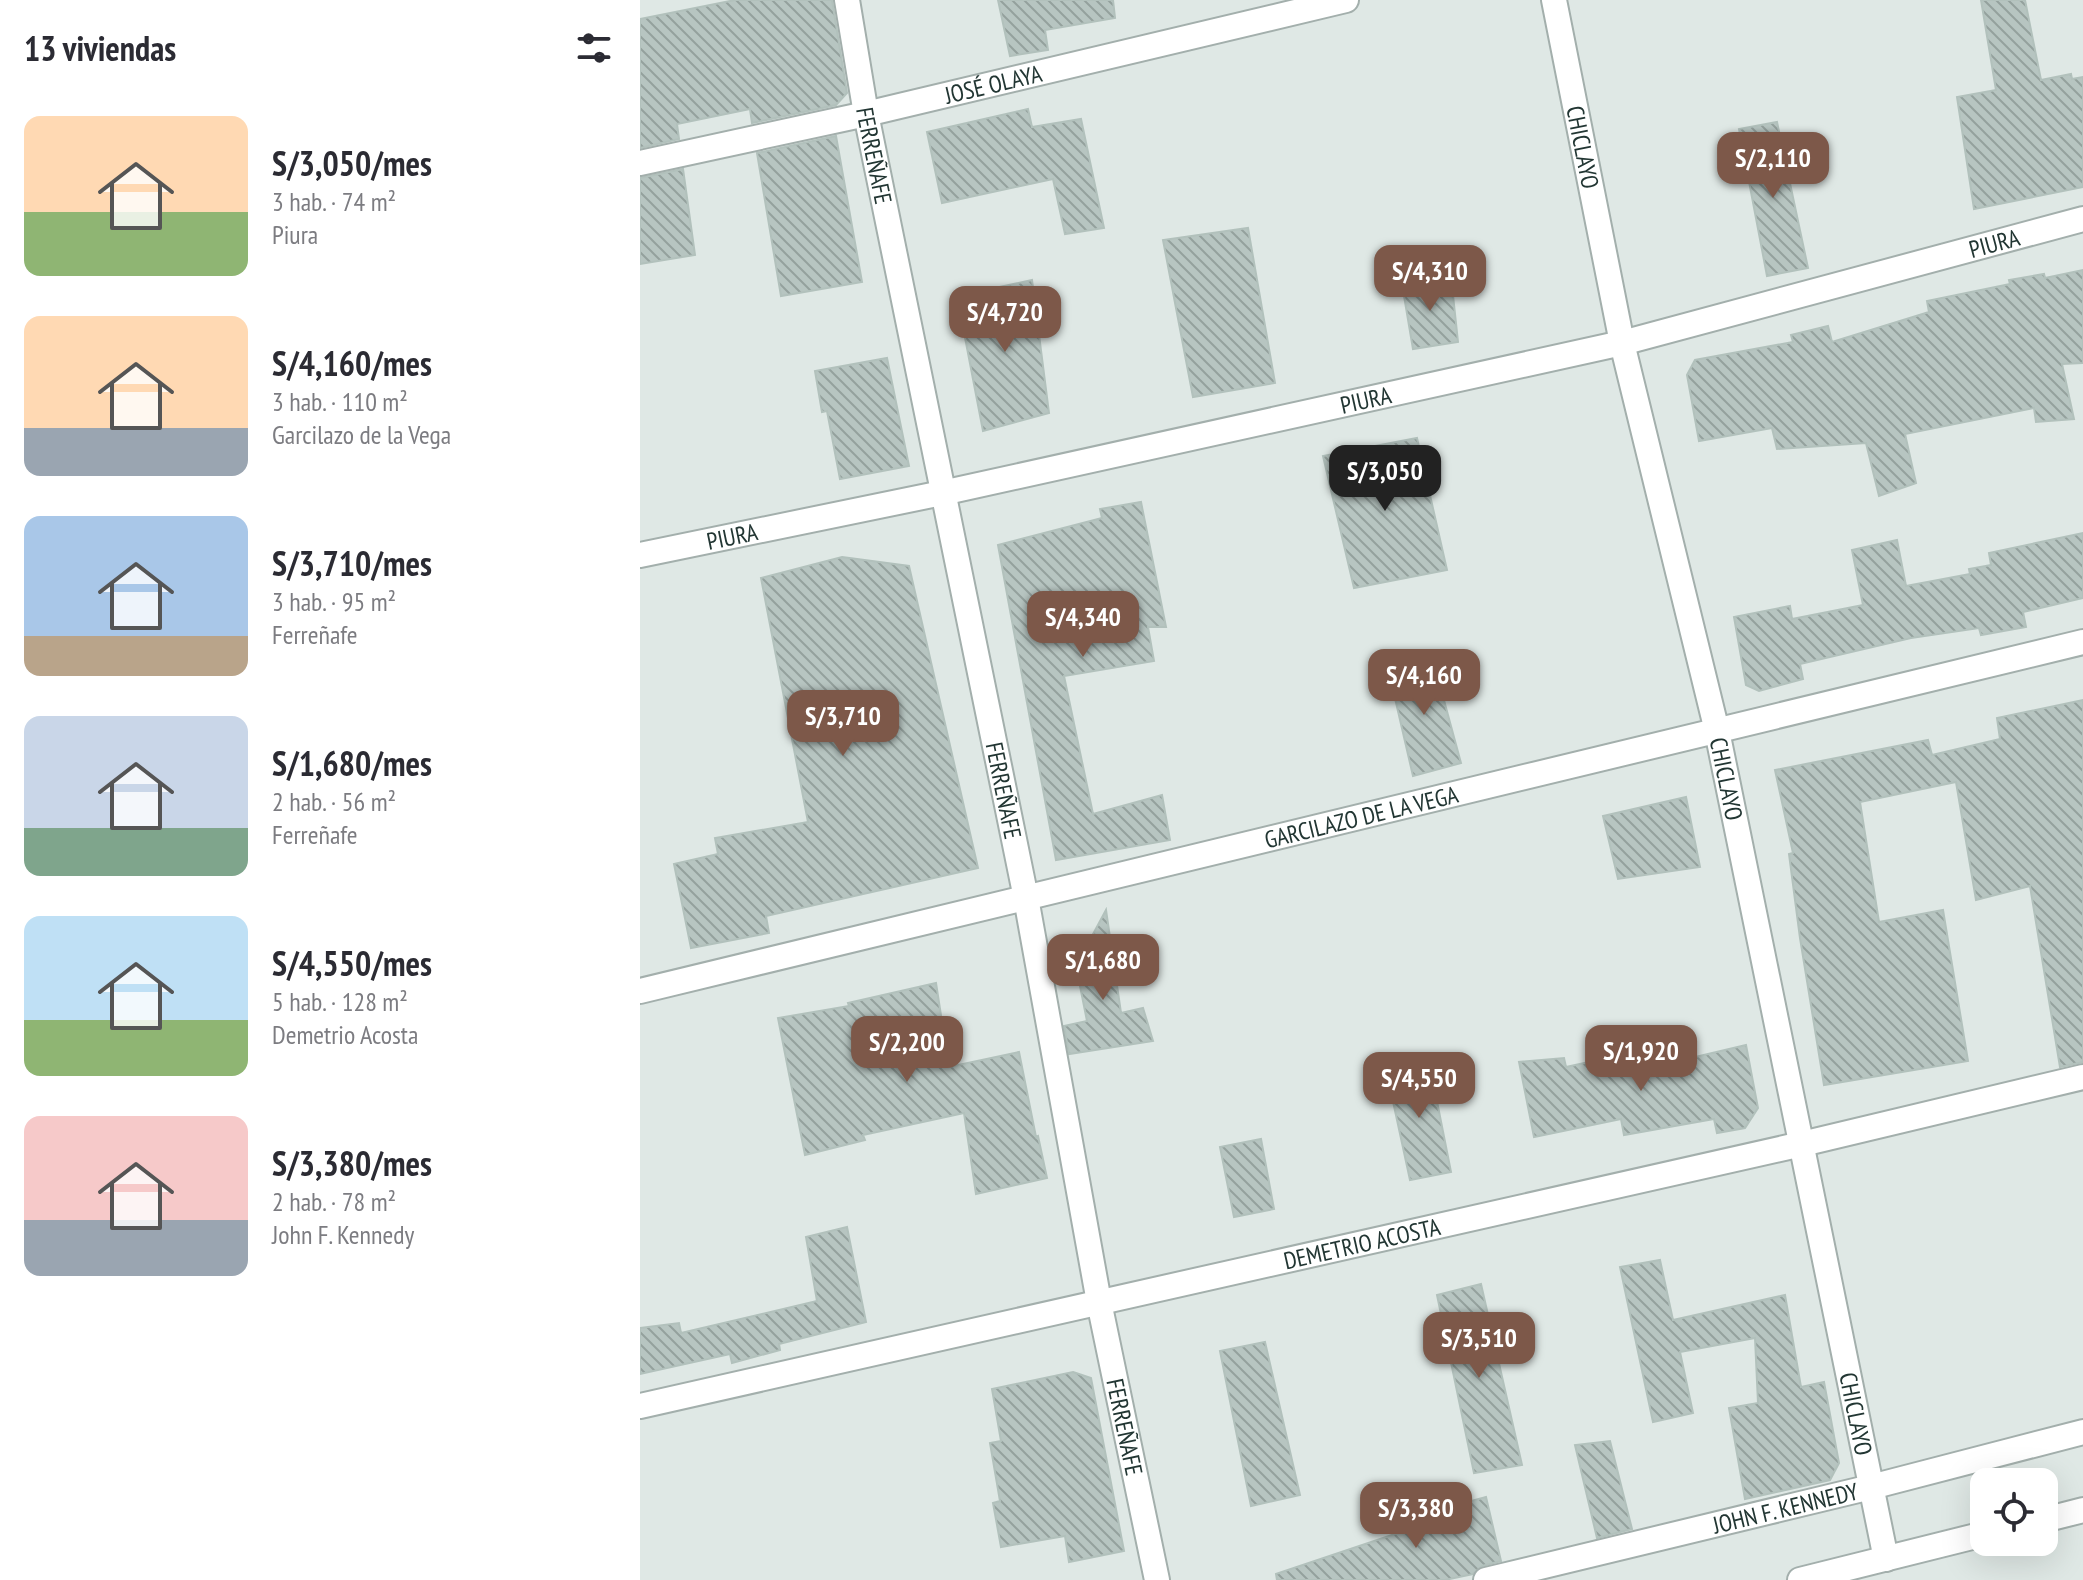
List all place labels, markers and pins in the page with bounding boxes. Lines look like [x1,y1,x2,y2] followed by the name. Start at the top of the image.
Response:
[1699,132,1847,200] pin: S/2,110
[1356,245,1504,313] pin: S/4,310
[931,286,1079,354] pin: S/4,720
[1311,445,1459,513] pin: S/3,050
[1009,591,1157,659] pin: S/4,340
[1350,649,1498,717] pin: S/4,160
[769,690,917,758] pin: S/3,710
[1029,934,1177,1002] pin: S/1,680
[833,1016,981,1084] pin: S/2,200
[1567,1025,1715,1093] pin: S/1,920
[1345,1052,1493,1120] pin: S/4,550
[1405,1312,1553,1380] pin: S/3,510
[1342,1482,1490,1550] pin: S/3,380

